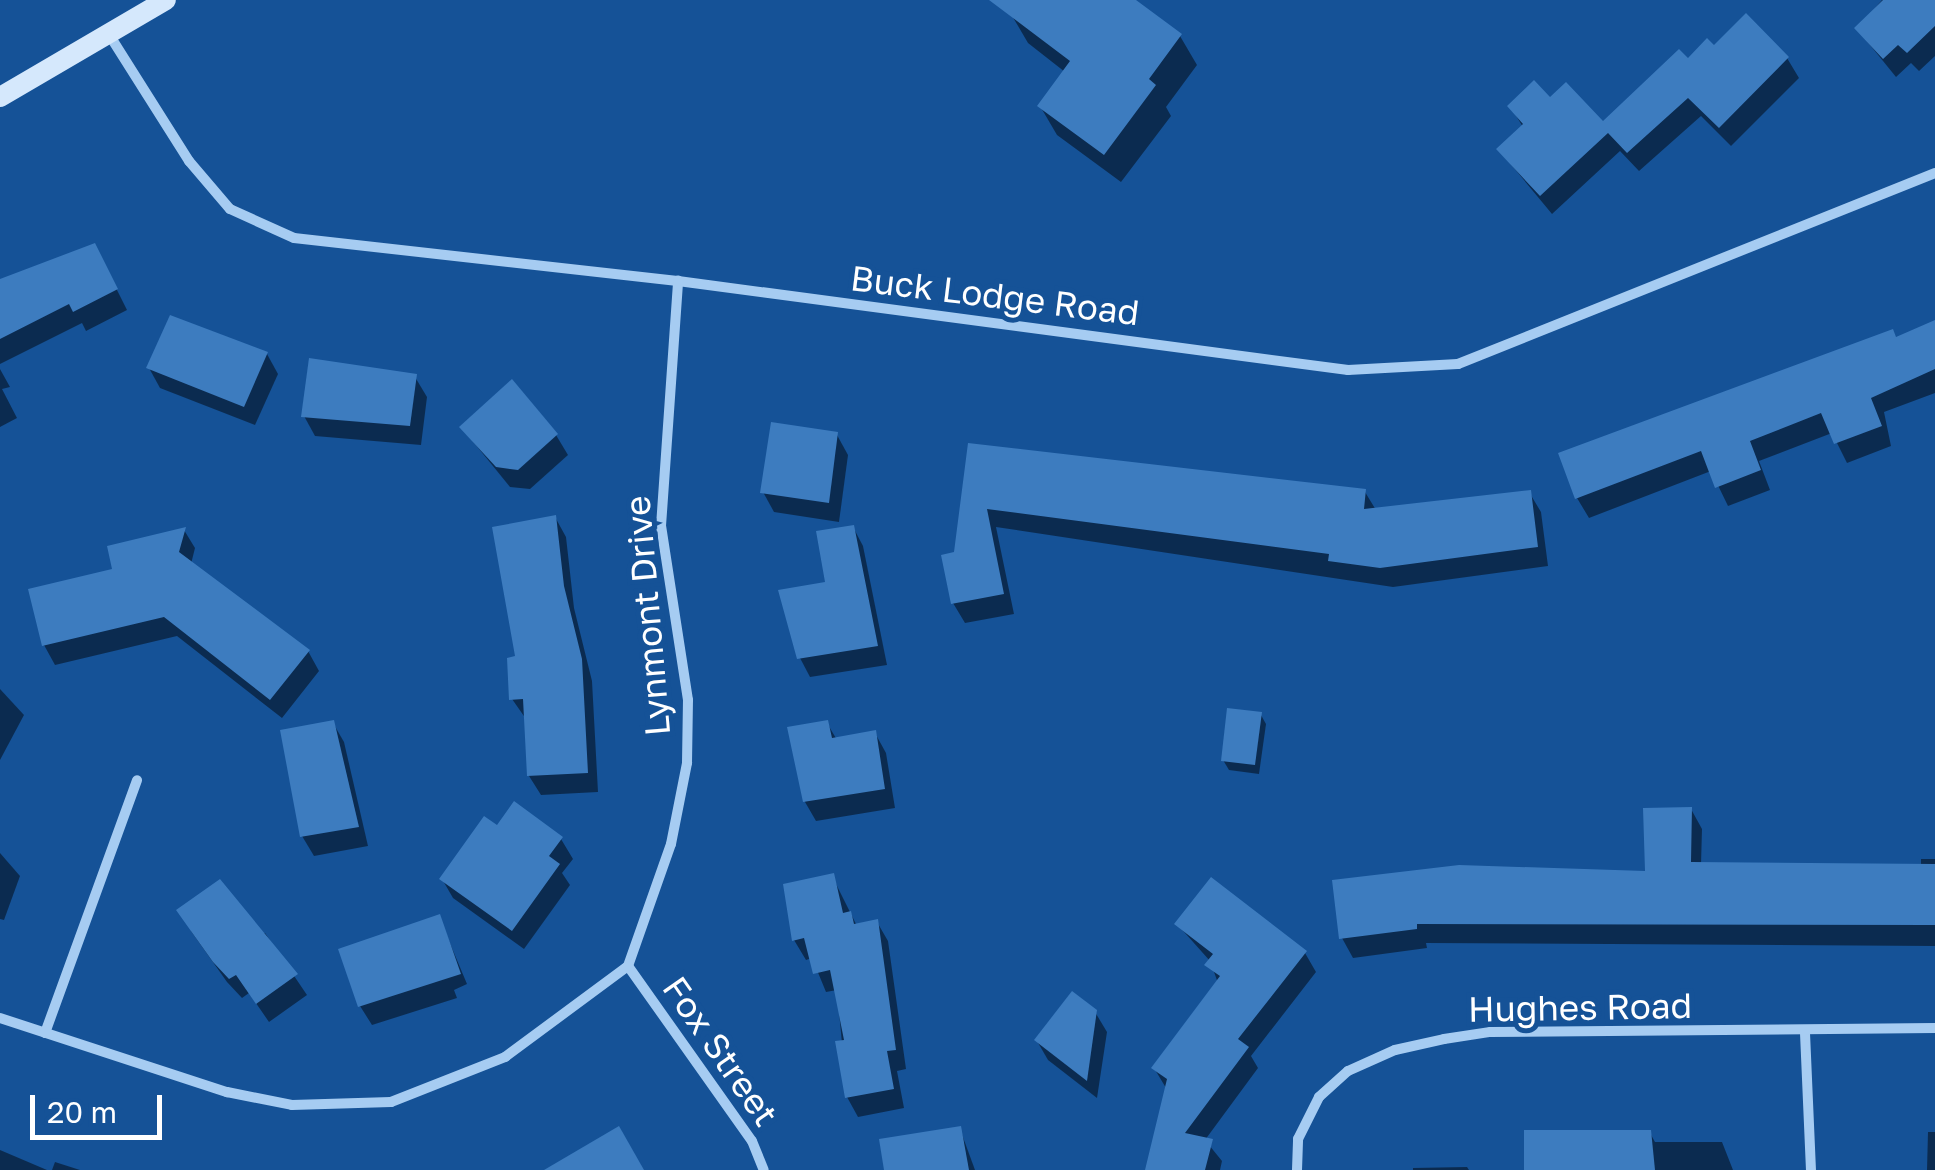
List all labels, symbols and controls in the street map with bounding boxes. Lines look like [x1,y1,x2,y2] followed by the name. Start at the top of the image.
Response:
[848,256,1142,334] street label: Buck Lodge Road
[616,494,678,738] street label: Lynmont Drive
[654,968,788,1134] street label: Fox Street
[1468,984,1692,1030] street label: Hughes Road
[35,1075,168,1137] scale bar
[47,1094,117,1130] text: 20 m

